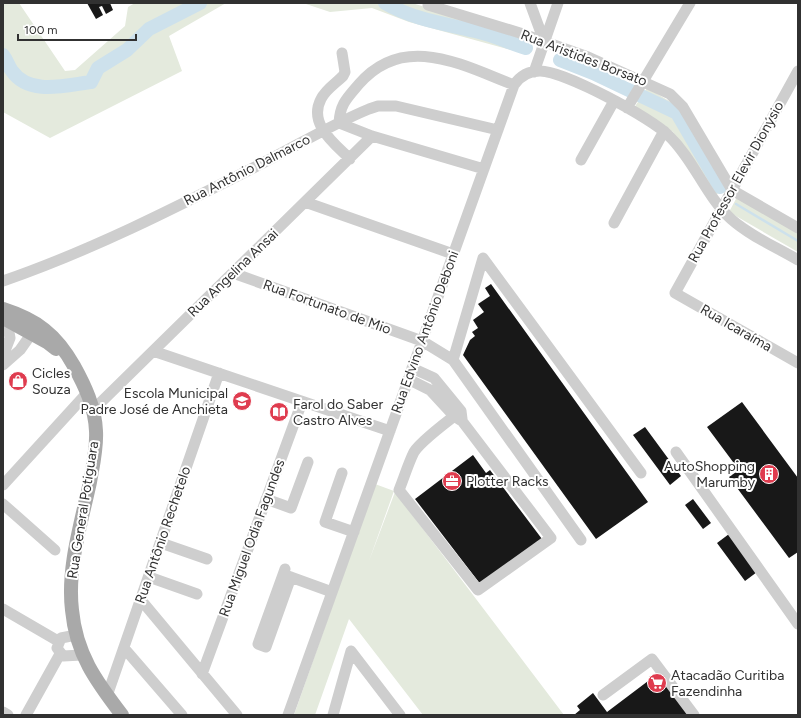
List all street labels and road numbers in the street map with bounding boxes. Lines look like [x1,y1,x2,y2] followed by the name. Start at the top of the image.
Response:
[518,26,650,90] street label: Rua Aristides Borsato
[685,98,787,266] street label: Rua Professor Elevir Dionýsio
[181,131,313,209] street label: Rua Antônio Dalmarco
[184,225,282,321] street label: Rua Angelina Ansai
[388,248,462,416] street label: Rua Edvino Antônio Deboni
[261,276,393,338] street label: Rua Fortunato de Mio
[697,301,775,355] street label: Rua Icaraíma
[64,440,102,580] street label: Rua General Potiguara
[216,457,288,619] street label: Rua Miguel Odia Fagundes
[132,464,194,606] street label: Rua Antônio Rechetelo

